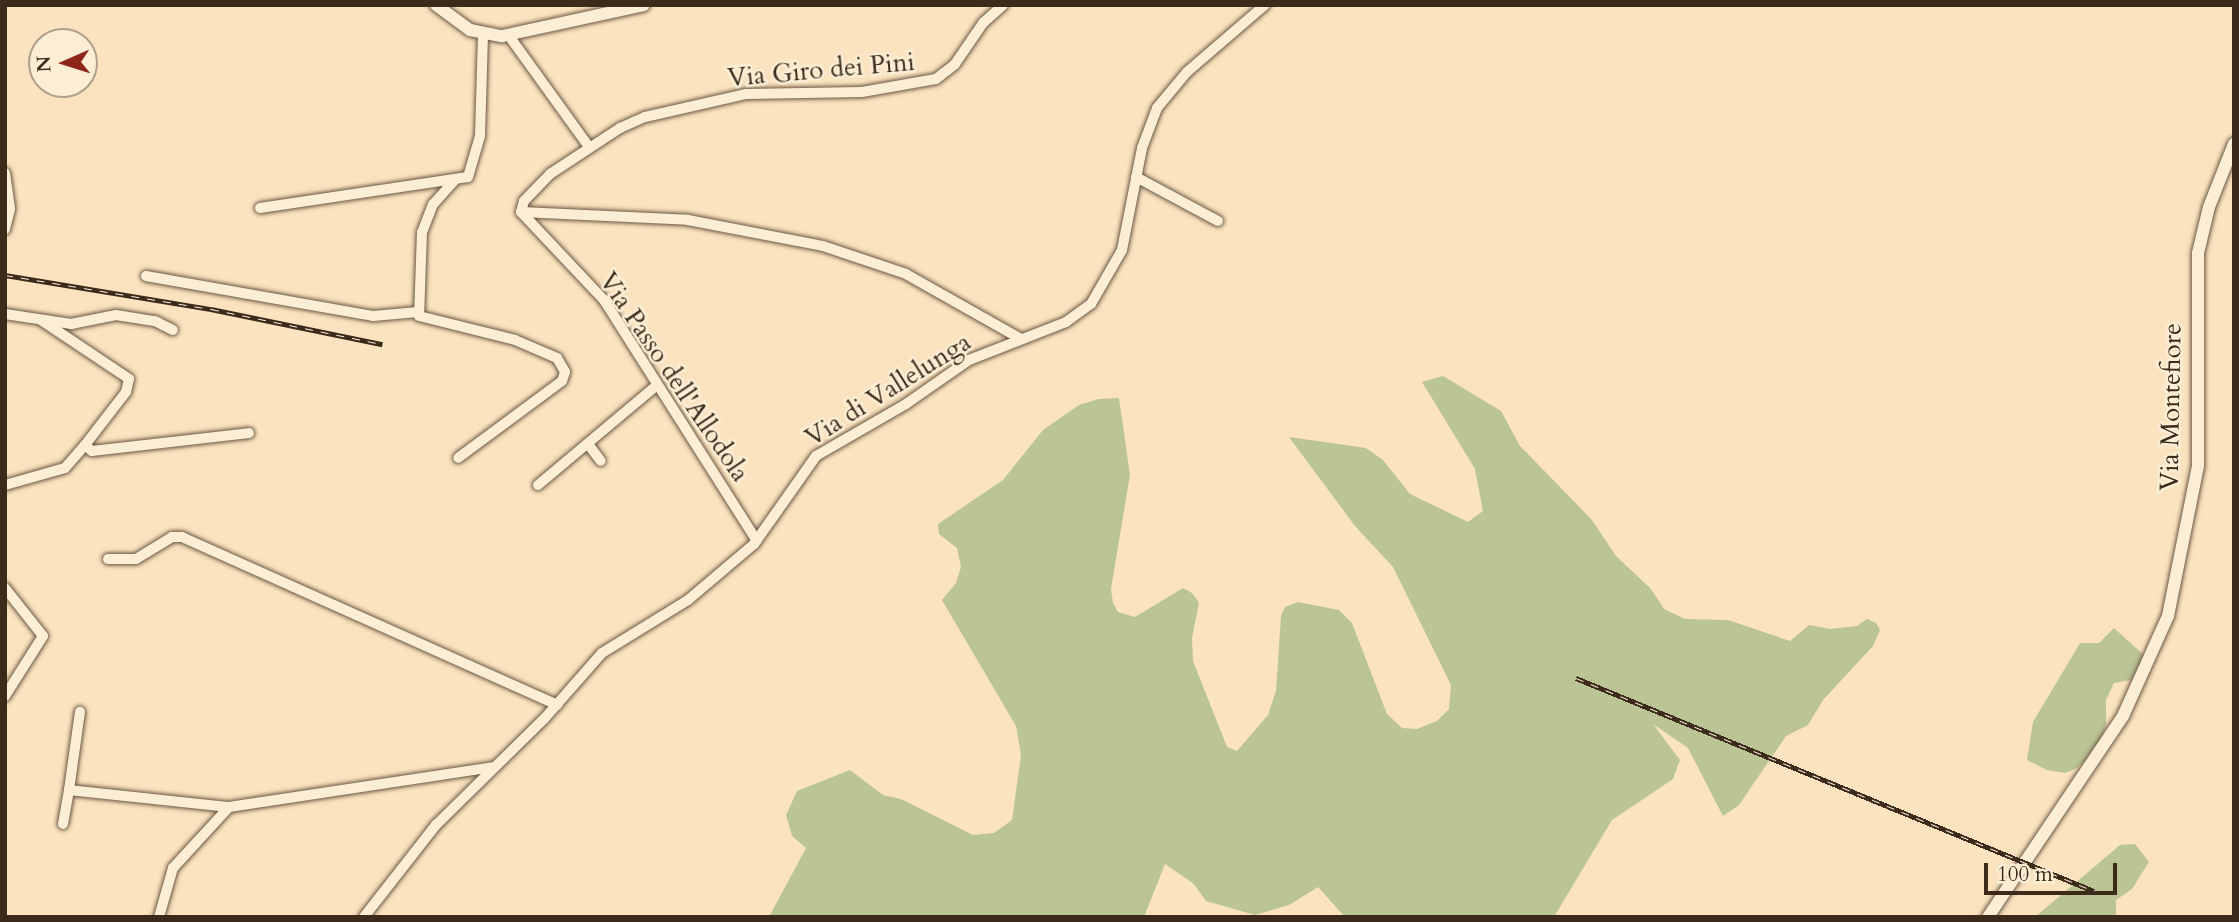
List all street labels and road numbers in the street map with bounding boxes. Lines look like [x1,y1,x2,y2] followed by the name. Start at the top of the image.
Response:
[726,46,916,94] street label: Via Giro dei Pini
[592,266,756,488] street label: Via Passo dell'Allodola
[2154,323,2188,491] street label: Via Montefiore
[799,327,977,453] street label: Via di Vallelunga

